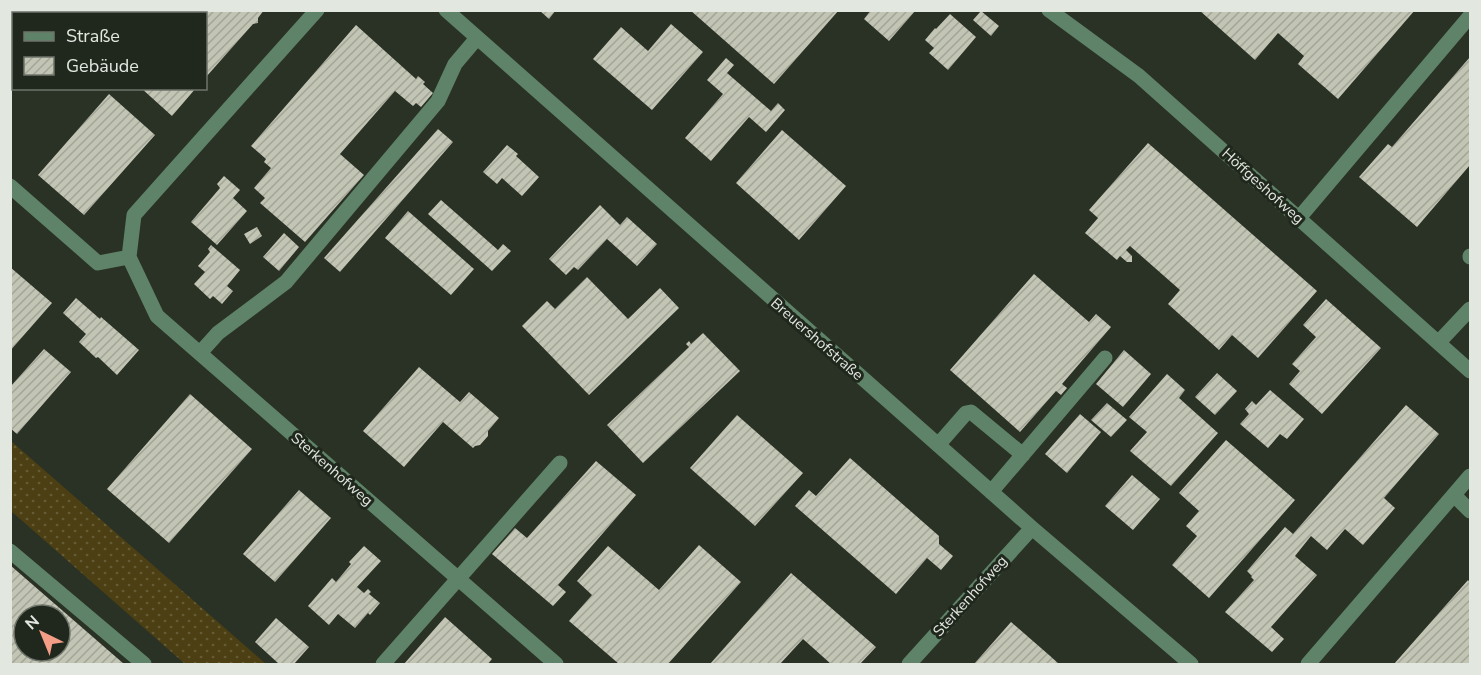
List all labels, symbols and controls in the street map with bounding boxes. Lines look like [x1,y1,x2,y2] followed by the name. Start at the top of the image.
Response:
[12,12,207,90] legend
[66,24,120,48] text: Straße
[66,54,139,78] text: Gebäude
[1218,144,1308,228] street label: Höffgeshofweg
[766,293,868,385] street label: Breuershofstraße
[287,428,377,510] street label: Sterkenhofweg
[928,551,1012,641] street label: Sterkenhofweg
[12,603,72,663] north arrow
[21,611,44,635] text: N

